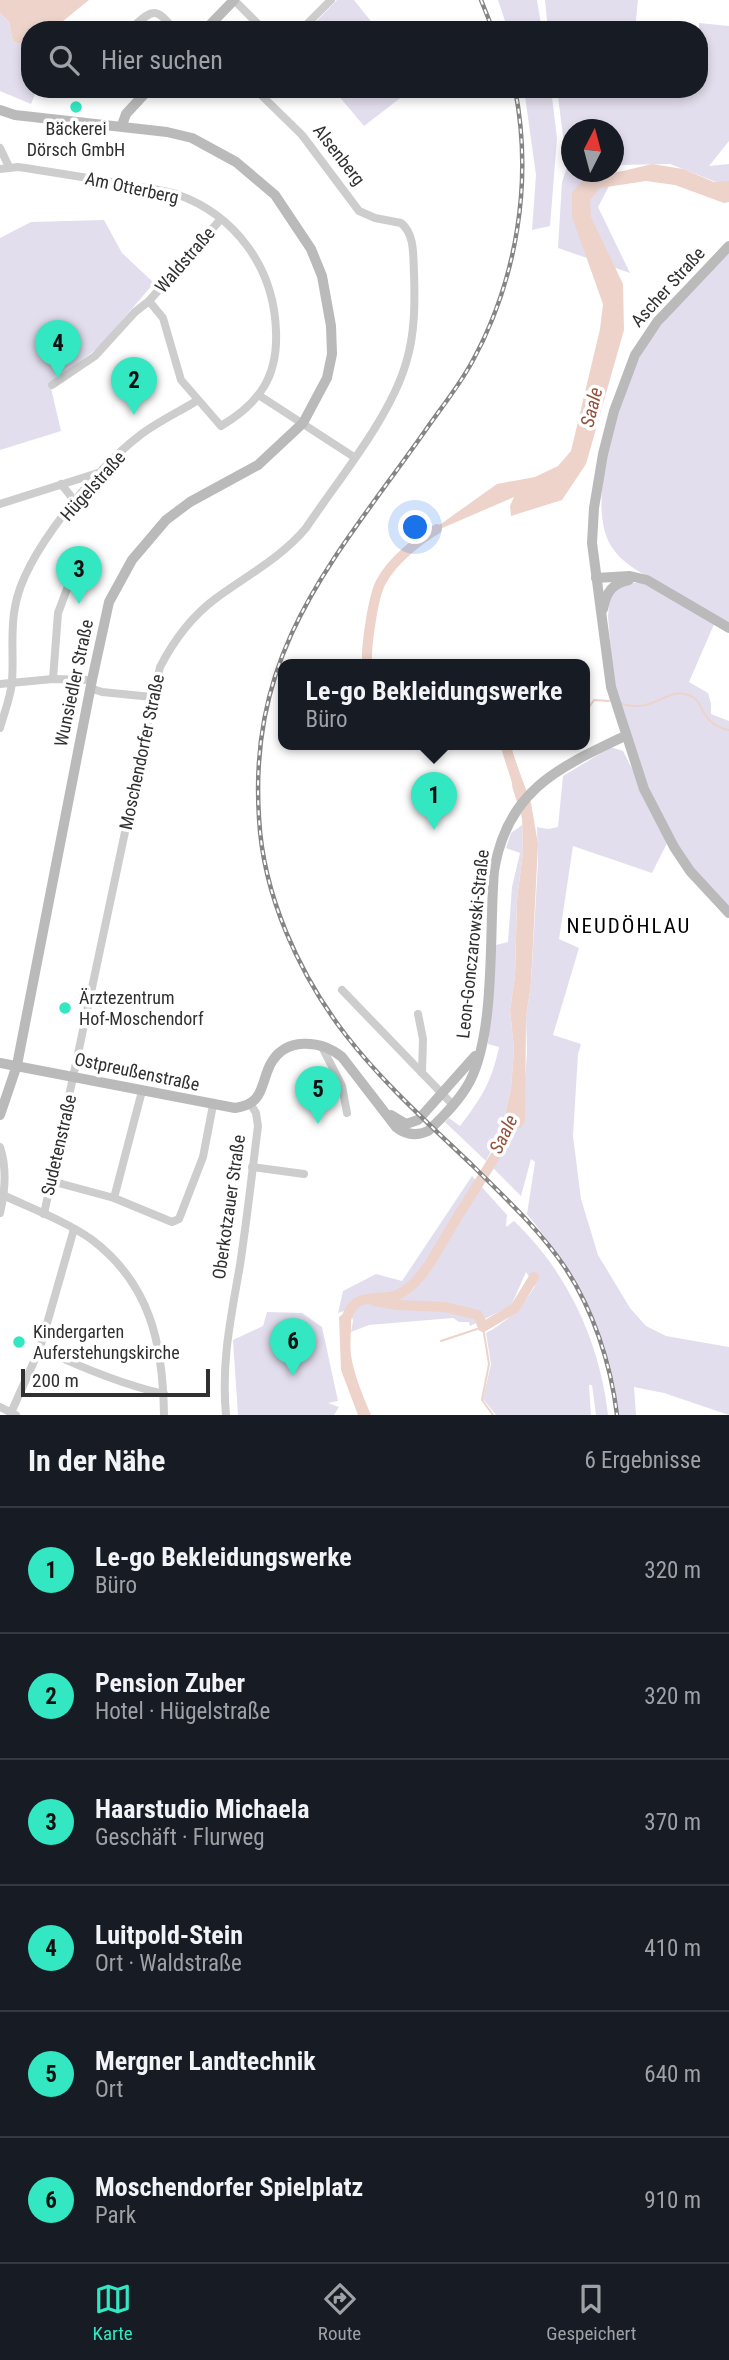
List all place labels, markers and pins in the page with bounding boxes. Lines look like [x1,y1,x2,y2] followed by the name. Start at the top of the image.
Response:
[68,99,84,115] marker: Bäckerei Dörsch GmbH
[27,118,125,160] place label: Bäckerei Dörsch GmbH
[35,320,81,378] pin: 4
[111,357,157,415] pin: 2
[56,546,102,604] pin: 3
[411,772,457,830] pin: 1
[79,987,204,1029] place label: Ärztezentrum Hof-Moschendorf
[57,1000,73,1016] marker: Ärztezentrum Hof-Moschendorf
[295,1066,341,1124] pin: 5
[270,1318,316,1376] pin: 6
[33,1321,180,1363] place label: Kindergarten Auferstehungskirche
[11,1334,27,1350] marker: Kindergarten Auferstehungskirche

